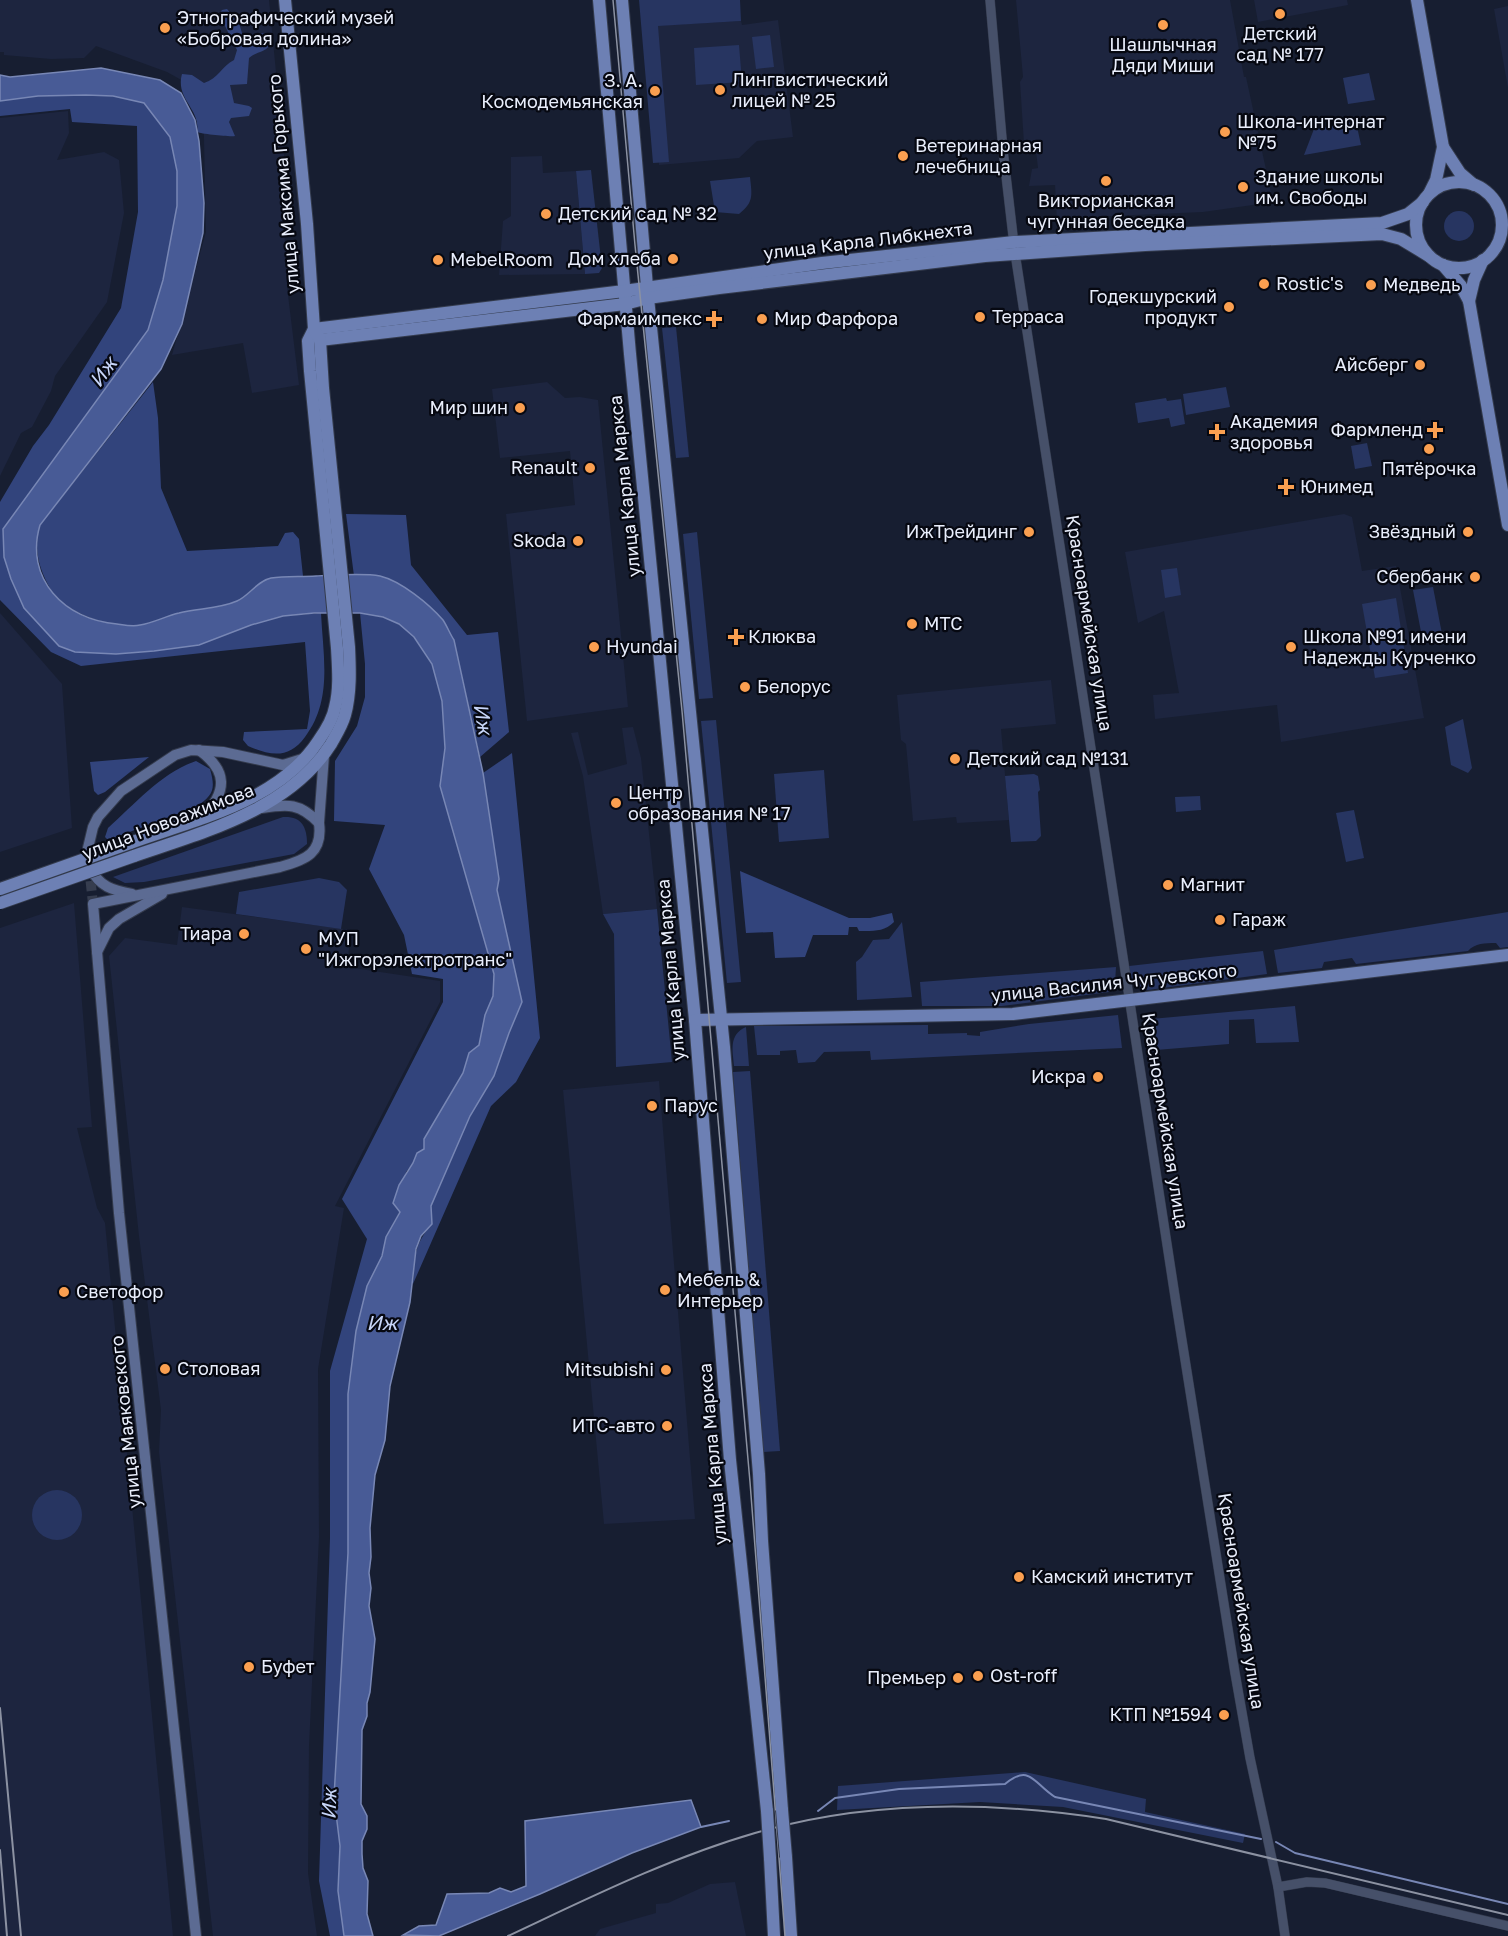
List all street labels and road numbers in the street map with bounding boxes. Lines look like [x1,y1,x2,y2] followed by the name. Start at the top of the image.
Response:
[262,73,304,295] street label: улица Максима Горького
[762,216,974,264] street label: улица Карла Либкнехта
[604,394,644,578] street label: улица Карла Маркса
[1062,513,1118,733] street label: Красноармейская улица
[79,778,257,864] street label: улица Новоажимова
[651,878,689,1062] street label: улица Карла Маркса
[990,958,1238,1006] street label: улица Василия Чугуевского
[1138,1011,1194,1231] street label: Красноармейская улица
[105,1335,145,1510] street label: улица Маяковского
[693,1362,731,1546] street label: улица Карла Маркса
[1214,1491,1270,1711] street label: Красноармейская улица

